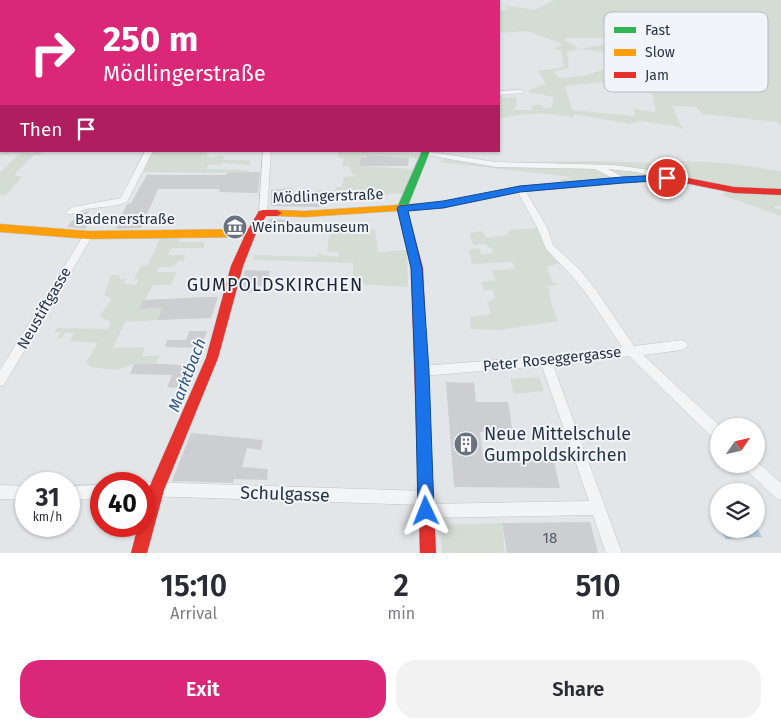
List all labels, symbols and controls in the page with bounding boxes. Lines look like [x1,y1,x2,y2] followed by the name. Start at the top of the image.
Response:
[604,12,768,92] legend
[103,18,198,60] text: 250 m
[20,20,85,85] icon: right
[645,22,671,39] text: Fast
[645,44,675,61] text: Slow
[103,60,266,87] text: Mödlingerstraße
[645,67,669,84] text: Jam
[72,115,100,143] icon: arrive
[20,118,62,141] text: Then
[646,157,688,199] pin
[653,164,681,192] icon: arrive
[272,185,384,207] street label: Mödlingerstraße
[75,210,175,228] street label: Badenerstraße
[222,214,248,240] museum icon: Weinbaumuseum
[252,218,369,236] place label: Weinbaumuseum
[13,264,75,352] street label: Neustiftgasse
[187,274,363,296] district label: GUMPOLDSKIRCHEN
[164,336,210,414] water label: Marktbach
[482,343,622,375] street label: Peter Roseggergasse
[710,418,765,472] north arrow
[710,418,765,538] map controls
[484,423,631,466] place label: Neue Mittelschule Gumpoldskirchen
[453,431,479,457] building icon: Neue Mittelschule Gumpoldskirchen
[90,472,155,537] speed limit sign: 40
[240,481,330,507] street label: Schulgasse
[35,483,60,513] text: 31
[710,483,765,538] button: layers
[399,484,451,536] position arrow
[33,510,62,524] text: km/h
[543,529,557,547] house number: 18
[160,568,227,604] text: 15:10
[394,568,409,604] text: 2
[575,568,621,604] text: 510
[170,604,217,623] text: Arrival
[387,604,415,623] text: min
[591,604,605,623] text: m
[20,660,386,718] button: Exit
[396,660,761,718] button: Share

